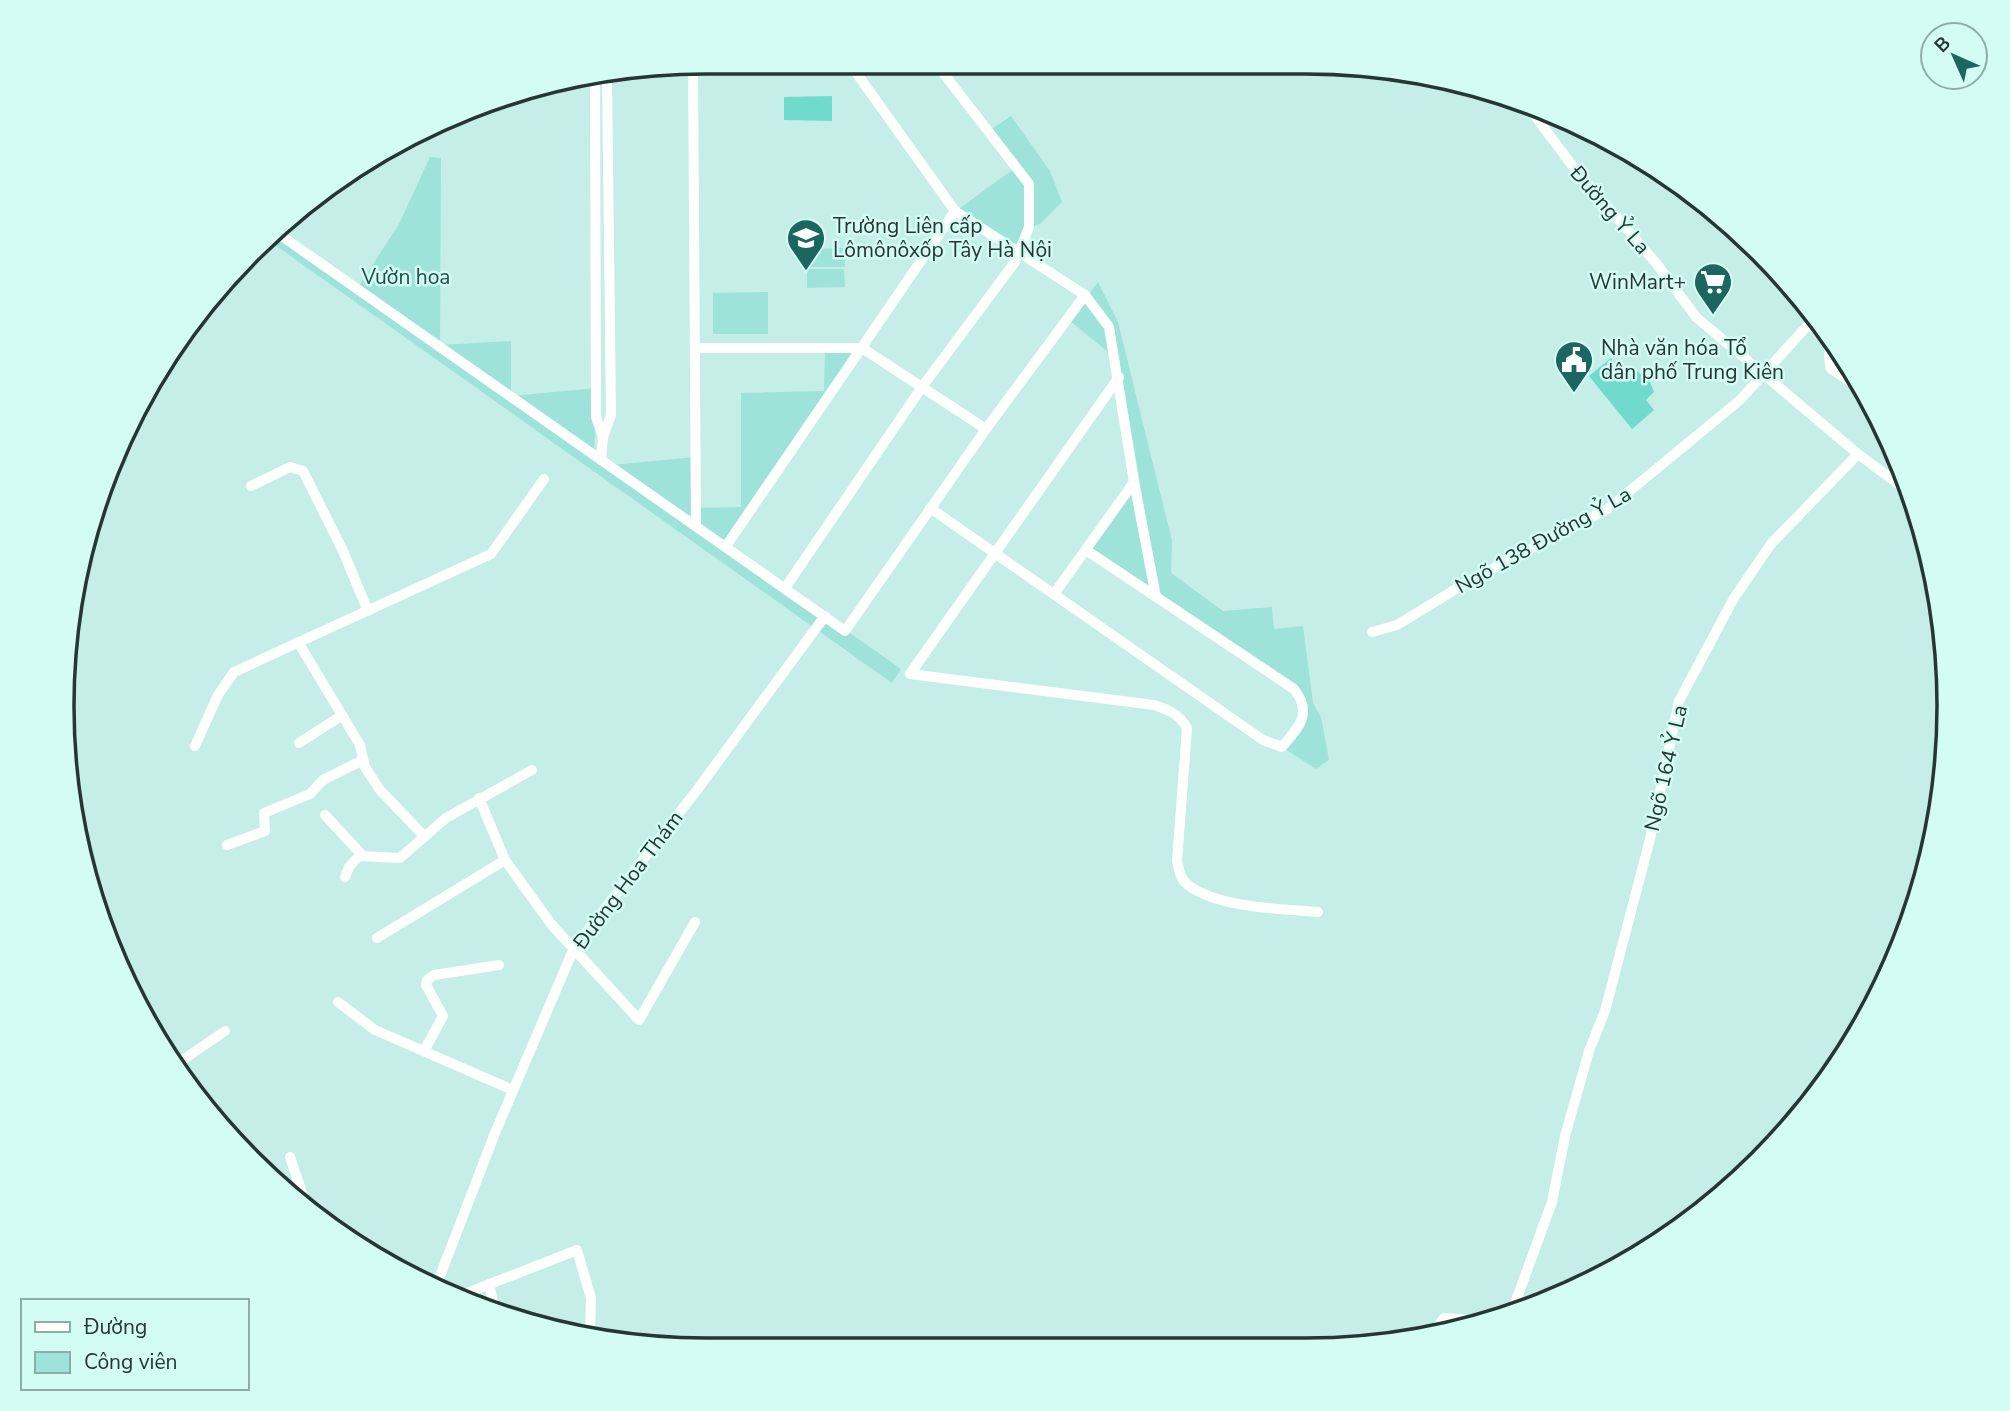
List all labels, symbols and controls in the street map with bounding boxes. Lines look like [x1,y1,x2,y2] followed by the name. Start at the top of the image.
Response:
[1919,21,1989,91] north arrow
[1929,31,1957,59] text: B
[1563,159,1656,260] street label: Đường Ỷ La
[833,212,1052,264] place label: Trường Liên cấp Lômônôxốp Tây Hà Nội
[785,217,827,272] school or university icon: Trường Liên cấp Lômônôxốp Tây Hà Nội
[1692,261,1734,316] supermarket icon: WinMart+
[361,263,450,291] park label: Vườn hoa
[1589,268,1686,296] place label: WinMart+
[1601,334,1784,386] place label: Nhà văn hóa Tổ dân phố Trung Kiên
[1553,339,1595,394] public building icon: Nhà văn hóa Tổ dân phố Trung Kiên
[1450,480,1636,600] street label: Ngõ 138 Đường Ỷ La
[1638,702,1694,834] street label: Ngõ 164 Ỷ La
[566,805,689,956] street label: Đường Hoa Thám
[21,1299,248,1390] legend
[83,1313,147,1341] text: Đường
[84,1348,178,1376] text: Công viên

